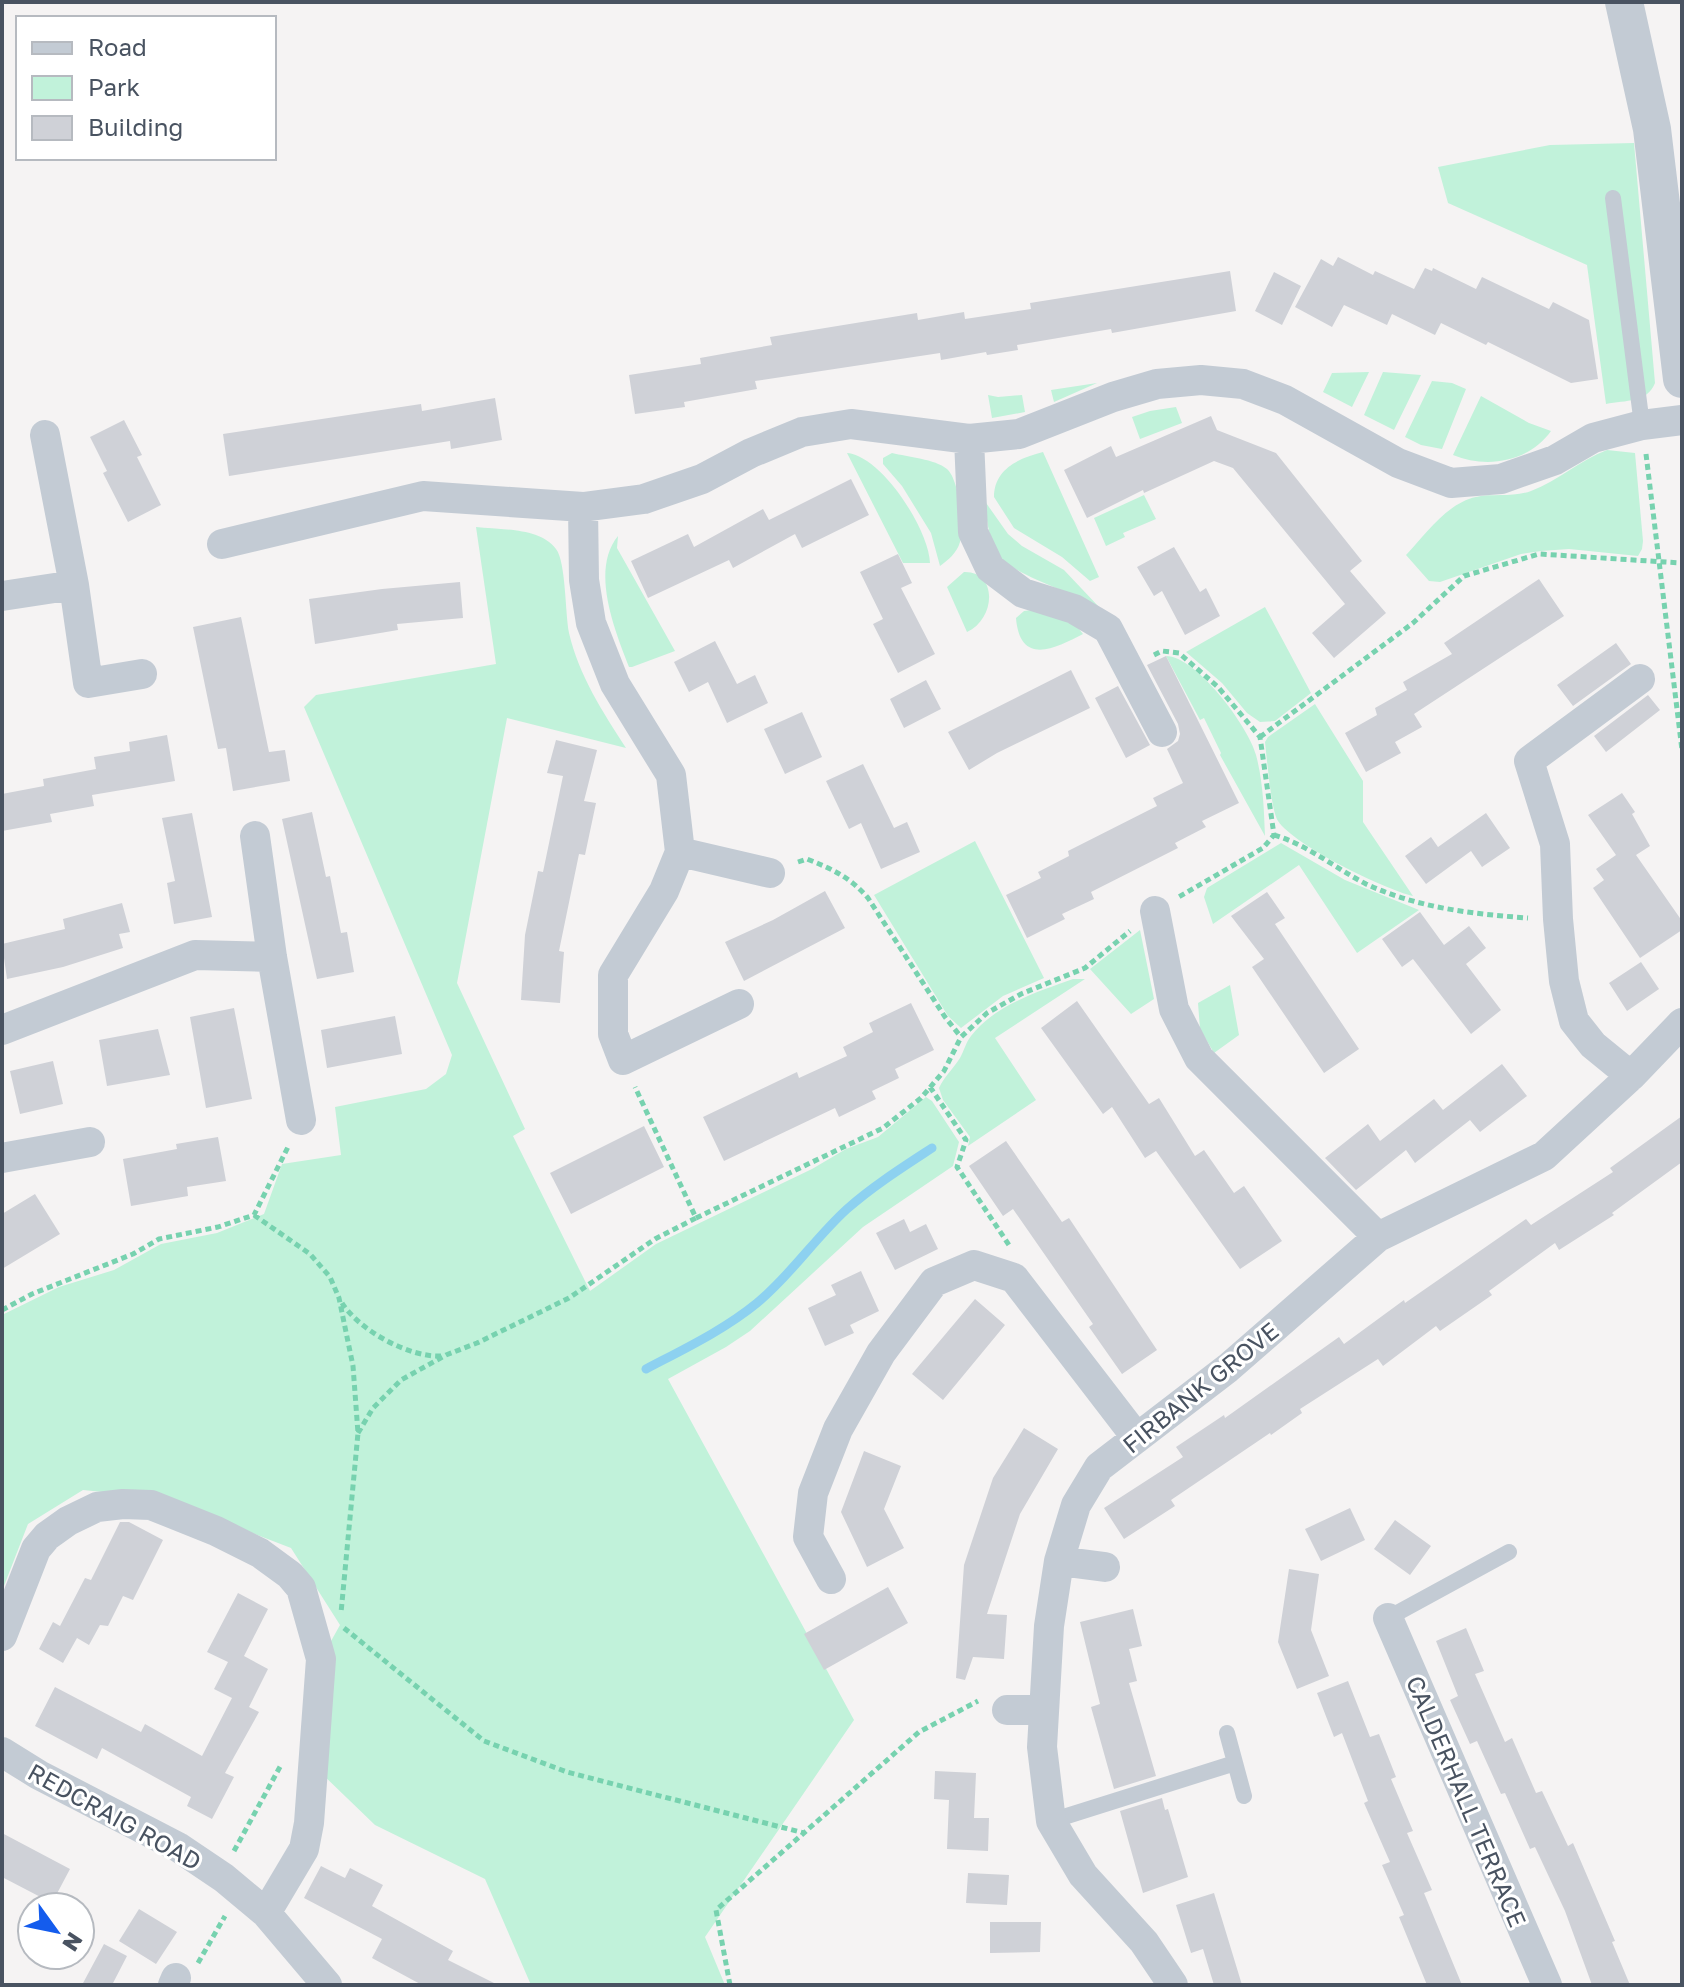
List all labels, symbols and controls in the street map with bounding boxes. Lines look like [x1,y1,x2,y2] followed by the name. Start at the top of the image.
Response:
[16,16,276,160] legend
[88,32,147,61] text: Road
[88,72,140,101] text: Park
[88,112,183,141] text: Building
[1116,1315,1284,1459] street label: FIRBANK GROVE
[1401,1671,1533,1931] street label: CALDERHALL TERRACE
[23,1756,207,1876] street label: REDCRAIG ROAD
[16,1891,96,1971] north arrow
[57,1928,89,1957] text: N

